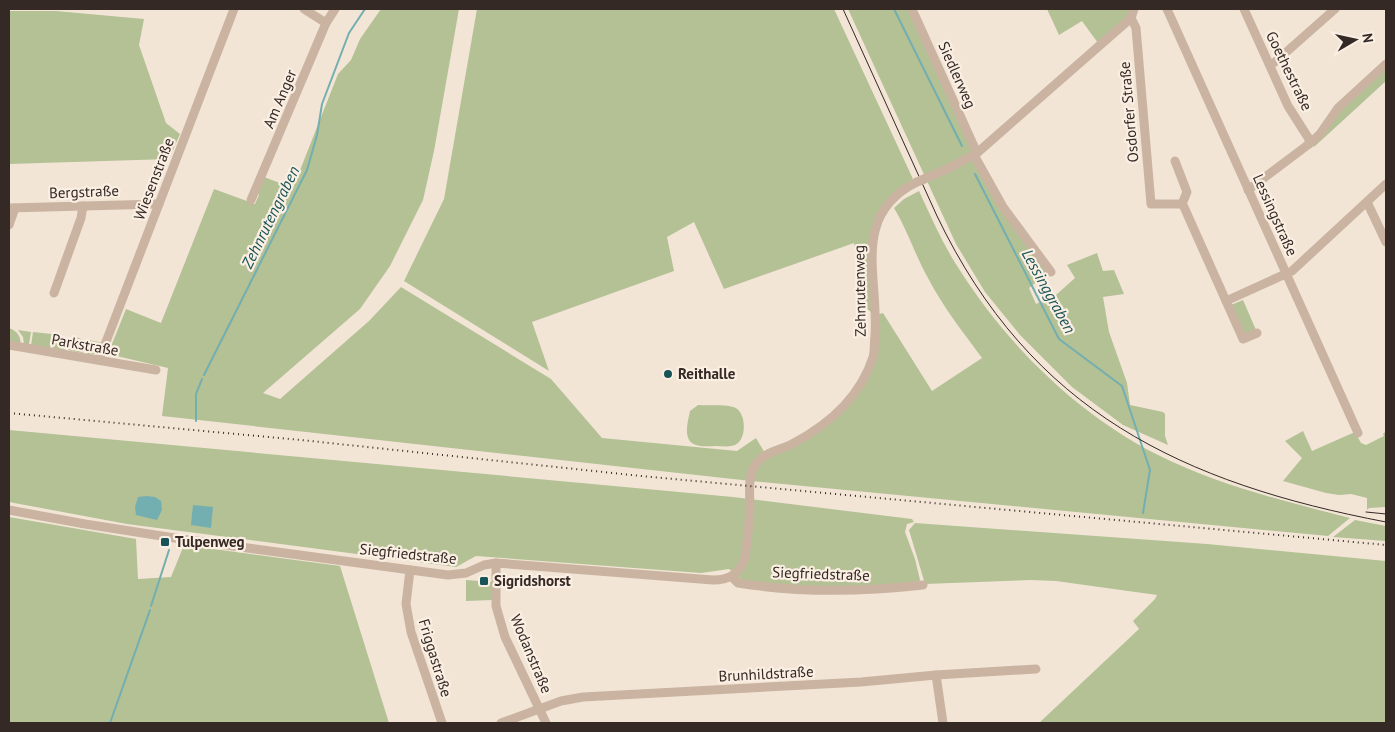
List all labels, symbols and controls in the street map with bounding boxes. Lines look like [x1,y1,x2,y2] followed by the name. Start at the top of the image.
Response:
[1330,15,1380,65] north arrow
[1262,28,1317,114] street label: Goethestraße
[1358,32,1377,44] text: N
[934,38,981,111] street label: Siedlerweg
[1115,61,1142,163] street label: Osdorfer Straße
[259,66,300,131] street label: Am Anger
[129,135,178,223] street label: Wiesenstraße
[236,162,303,272] water label: Zehnrutengraben
[1249,171,1302,259] street label: Lessingstraße
[49,181,119,202] street label: Bergstraße
[849,245,870,337] street label: Zehnrutenweg
[1018,245,1080,337] water label: Lessinggraben
[50,329,120,360] street label: Parkstraße
[678,364,736,383] place label: Reithalle
[662,368,674,380] marker: Reithalle
[175,532,245,551] place label: Tulpenweg
[159,536,171,548] marker: Tulpenweg
[359,539,458,568] street label: Siegfriedstraße
[772,562,870,585] street label: Siegfriedstraße
[494,571,572,590] place label: Sigridshorst
[478,575,490,587] marker: Sigridshorst
[506,611,557,696] street label: Wodanstraße
[415,616,456,699] street label: Friggastraße
[718,662,814,685] street label: Brunhildstraße

